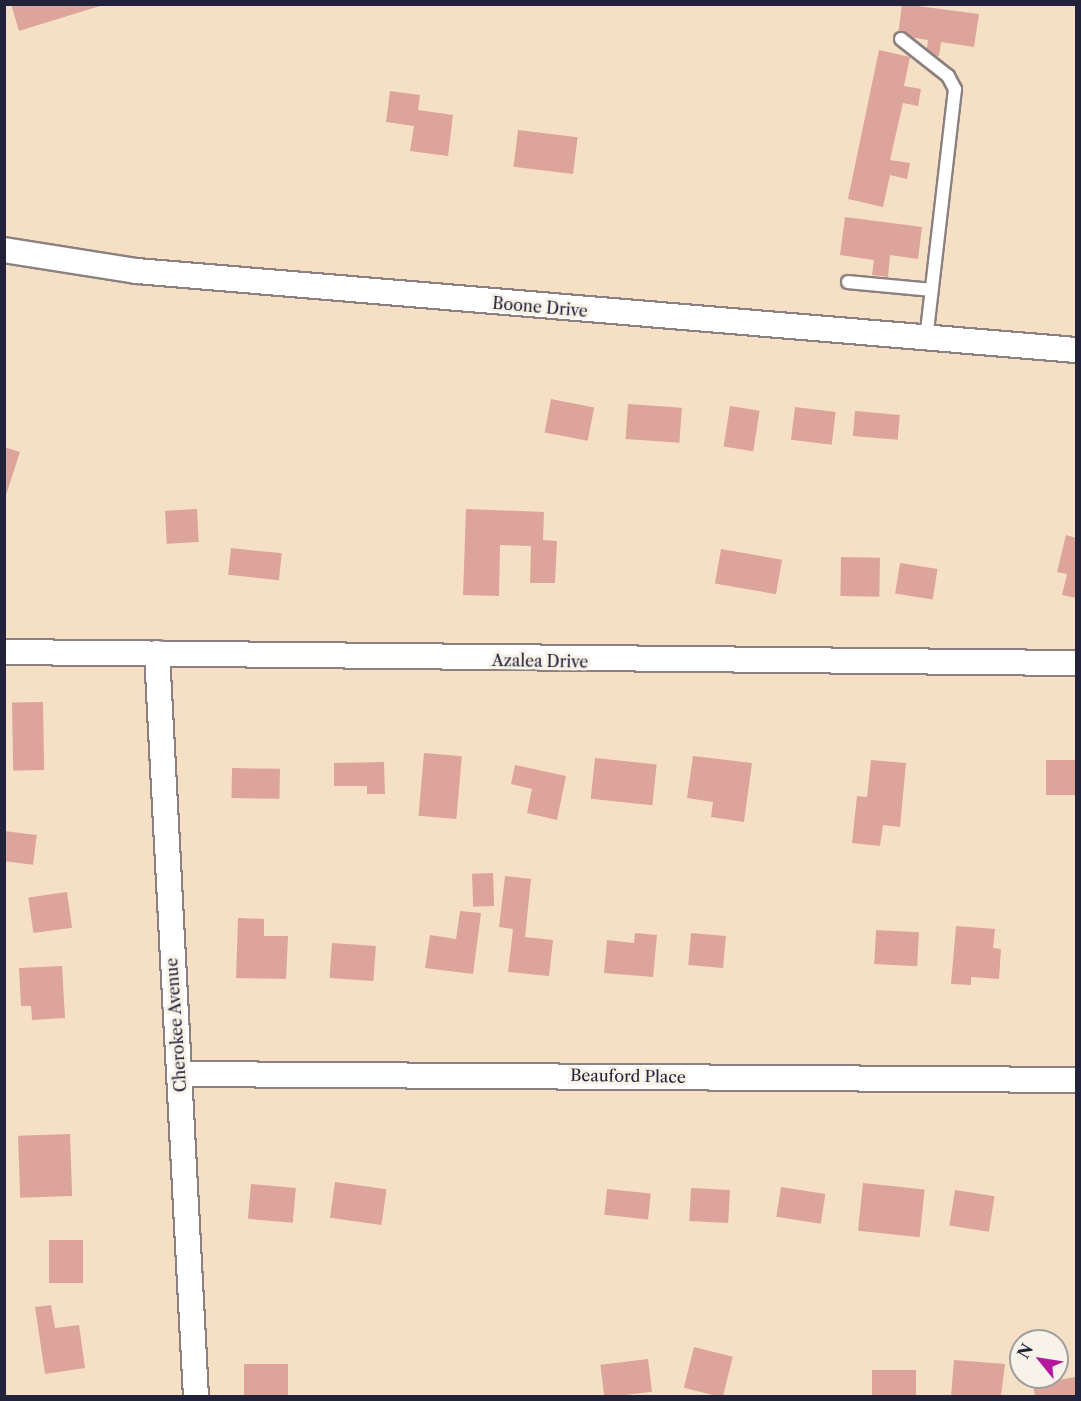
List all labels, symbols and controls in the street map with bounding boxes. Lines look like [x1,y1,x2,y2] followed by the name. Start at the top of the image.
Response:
[492,293,588,321] street label: Boone Drive
[492,651,588,671] street label: Azalea Drive
[162,957,190,1093] street label: Cherokee Avenue
[570,1065,686,1087] street label: Beauford Place
[1009,1329,1069,1389] north arrow
[1013,1340,1037,1362] text: N

